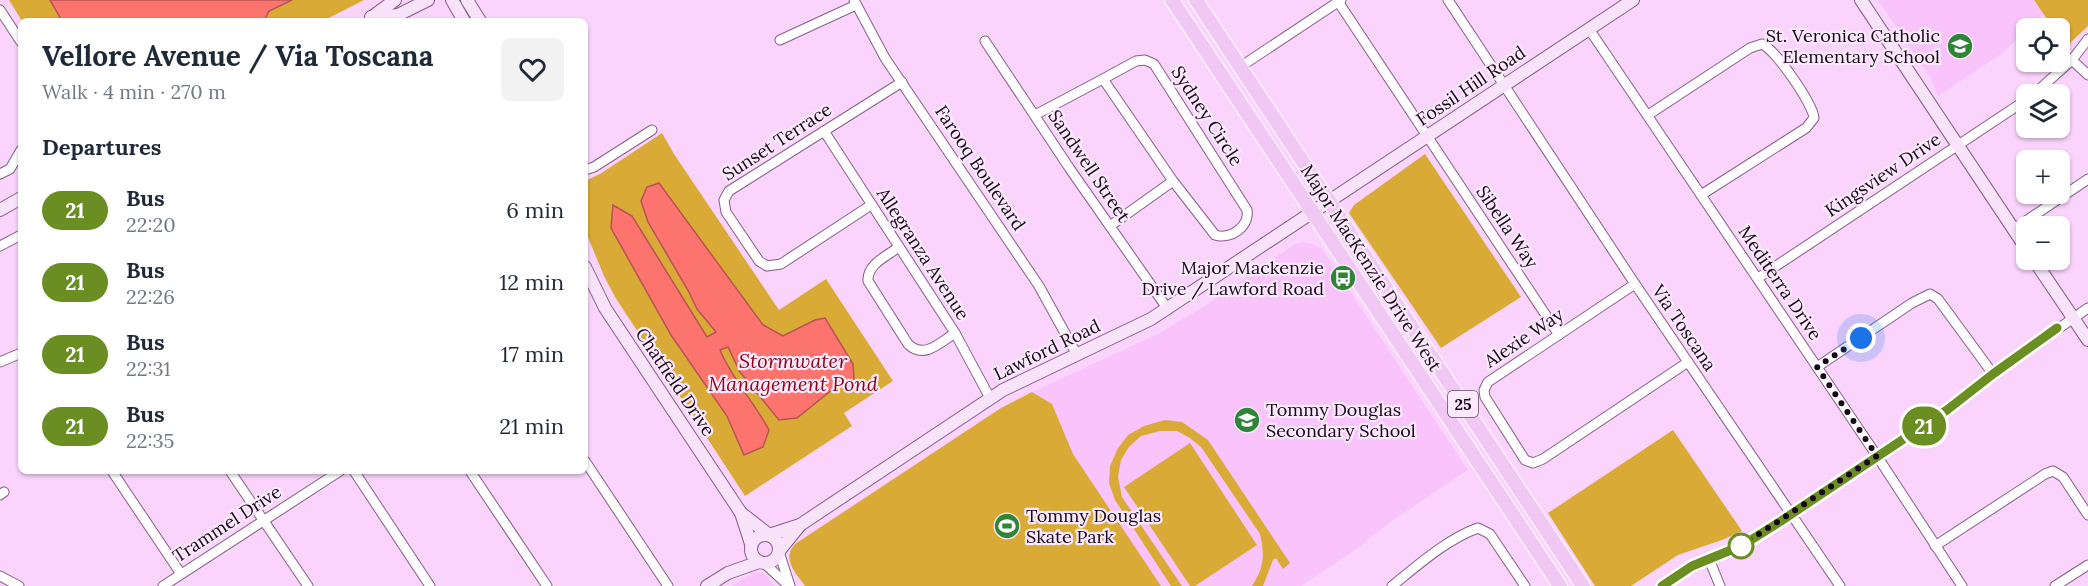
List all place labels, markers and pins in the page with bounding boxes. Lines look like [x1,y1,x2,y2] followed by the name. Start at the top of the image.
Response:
[1766,24,1940,68] place label: St. Veronica Catholic Elementary School
[1945,31,1975,61] school or university icon: St. Veronica Catholic Elementary School
[1141,256,1324,300] place label: Major Mackenzie Drive / Lawford Road
[1328,263,1358,293] bus stop icon: Major Mackenzie Drive / Lawford Road
[1266,398,1416,442] place label: Tommy Douglas Secondary School
[1232,405,1262,435] school or university icon: Tommy Douglas Secondary School
[1026,504,1161,548] place label: Tommy Douglas Skate Park
[992,511,1022,541] sports icon: Tommy Douglas Skate Park
[1728,533,1754,559] unlabelled marker

